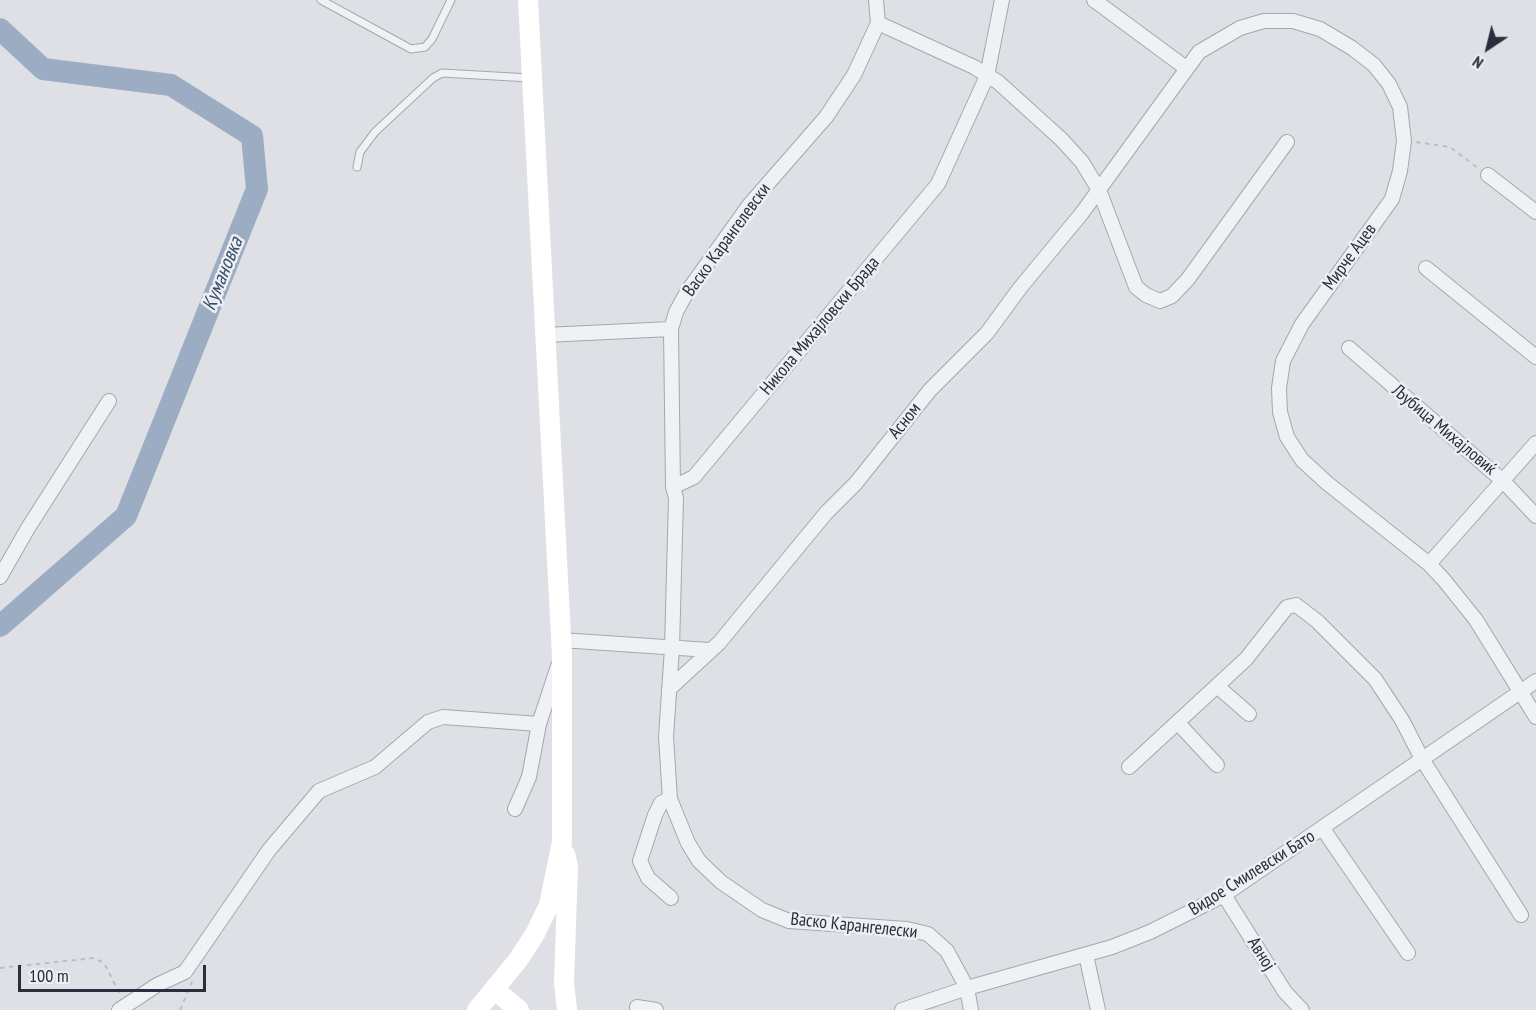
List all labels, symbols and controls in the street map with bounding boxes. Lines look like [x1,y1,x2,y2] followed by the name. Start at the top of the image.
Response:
[1458,18,1518,78] north arrow
[1468,52,1487,73] text: N
[679,179,775,301] street label: Васко Карангелевски
[1319,220,1381,294] street label: Мирче Ацев
[197,234,249,314] water label: Кумановка
[756,252,884,400] street label: Никола Михајловски Брада
[1387,380,1501,480] street label: Љубица Михајловиќ
[884,399,926,443] street label: Асном
[1185,826,1319,920] street label: Видое Смилевски Бато
[789,909,919,943] street label: Васко Карангелески
[1243,933,1279,975] street label: Авној
[21,953,208,991] scale bar
[29,964,69,987] text: 100 m

